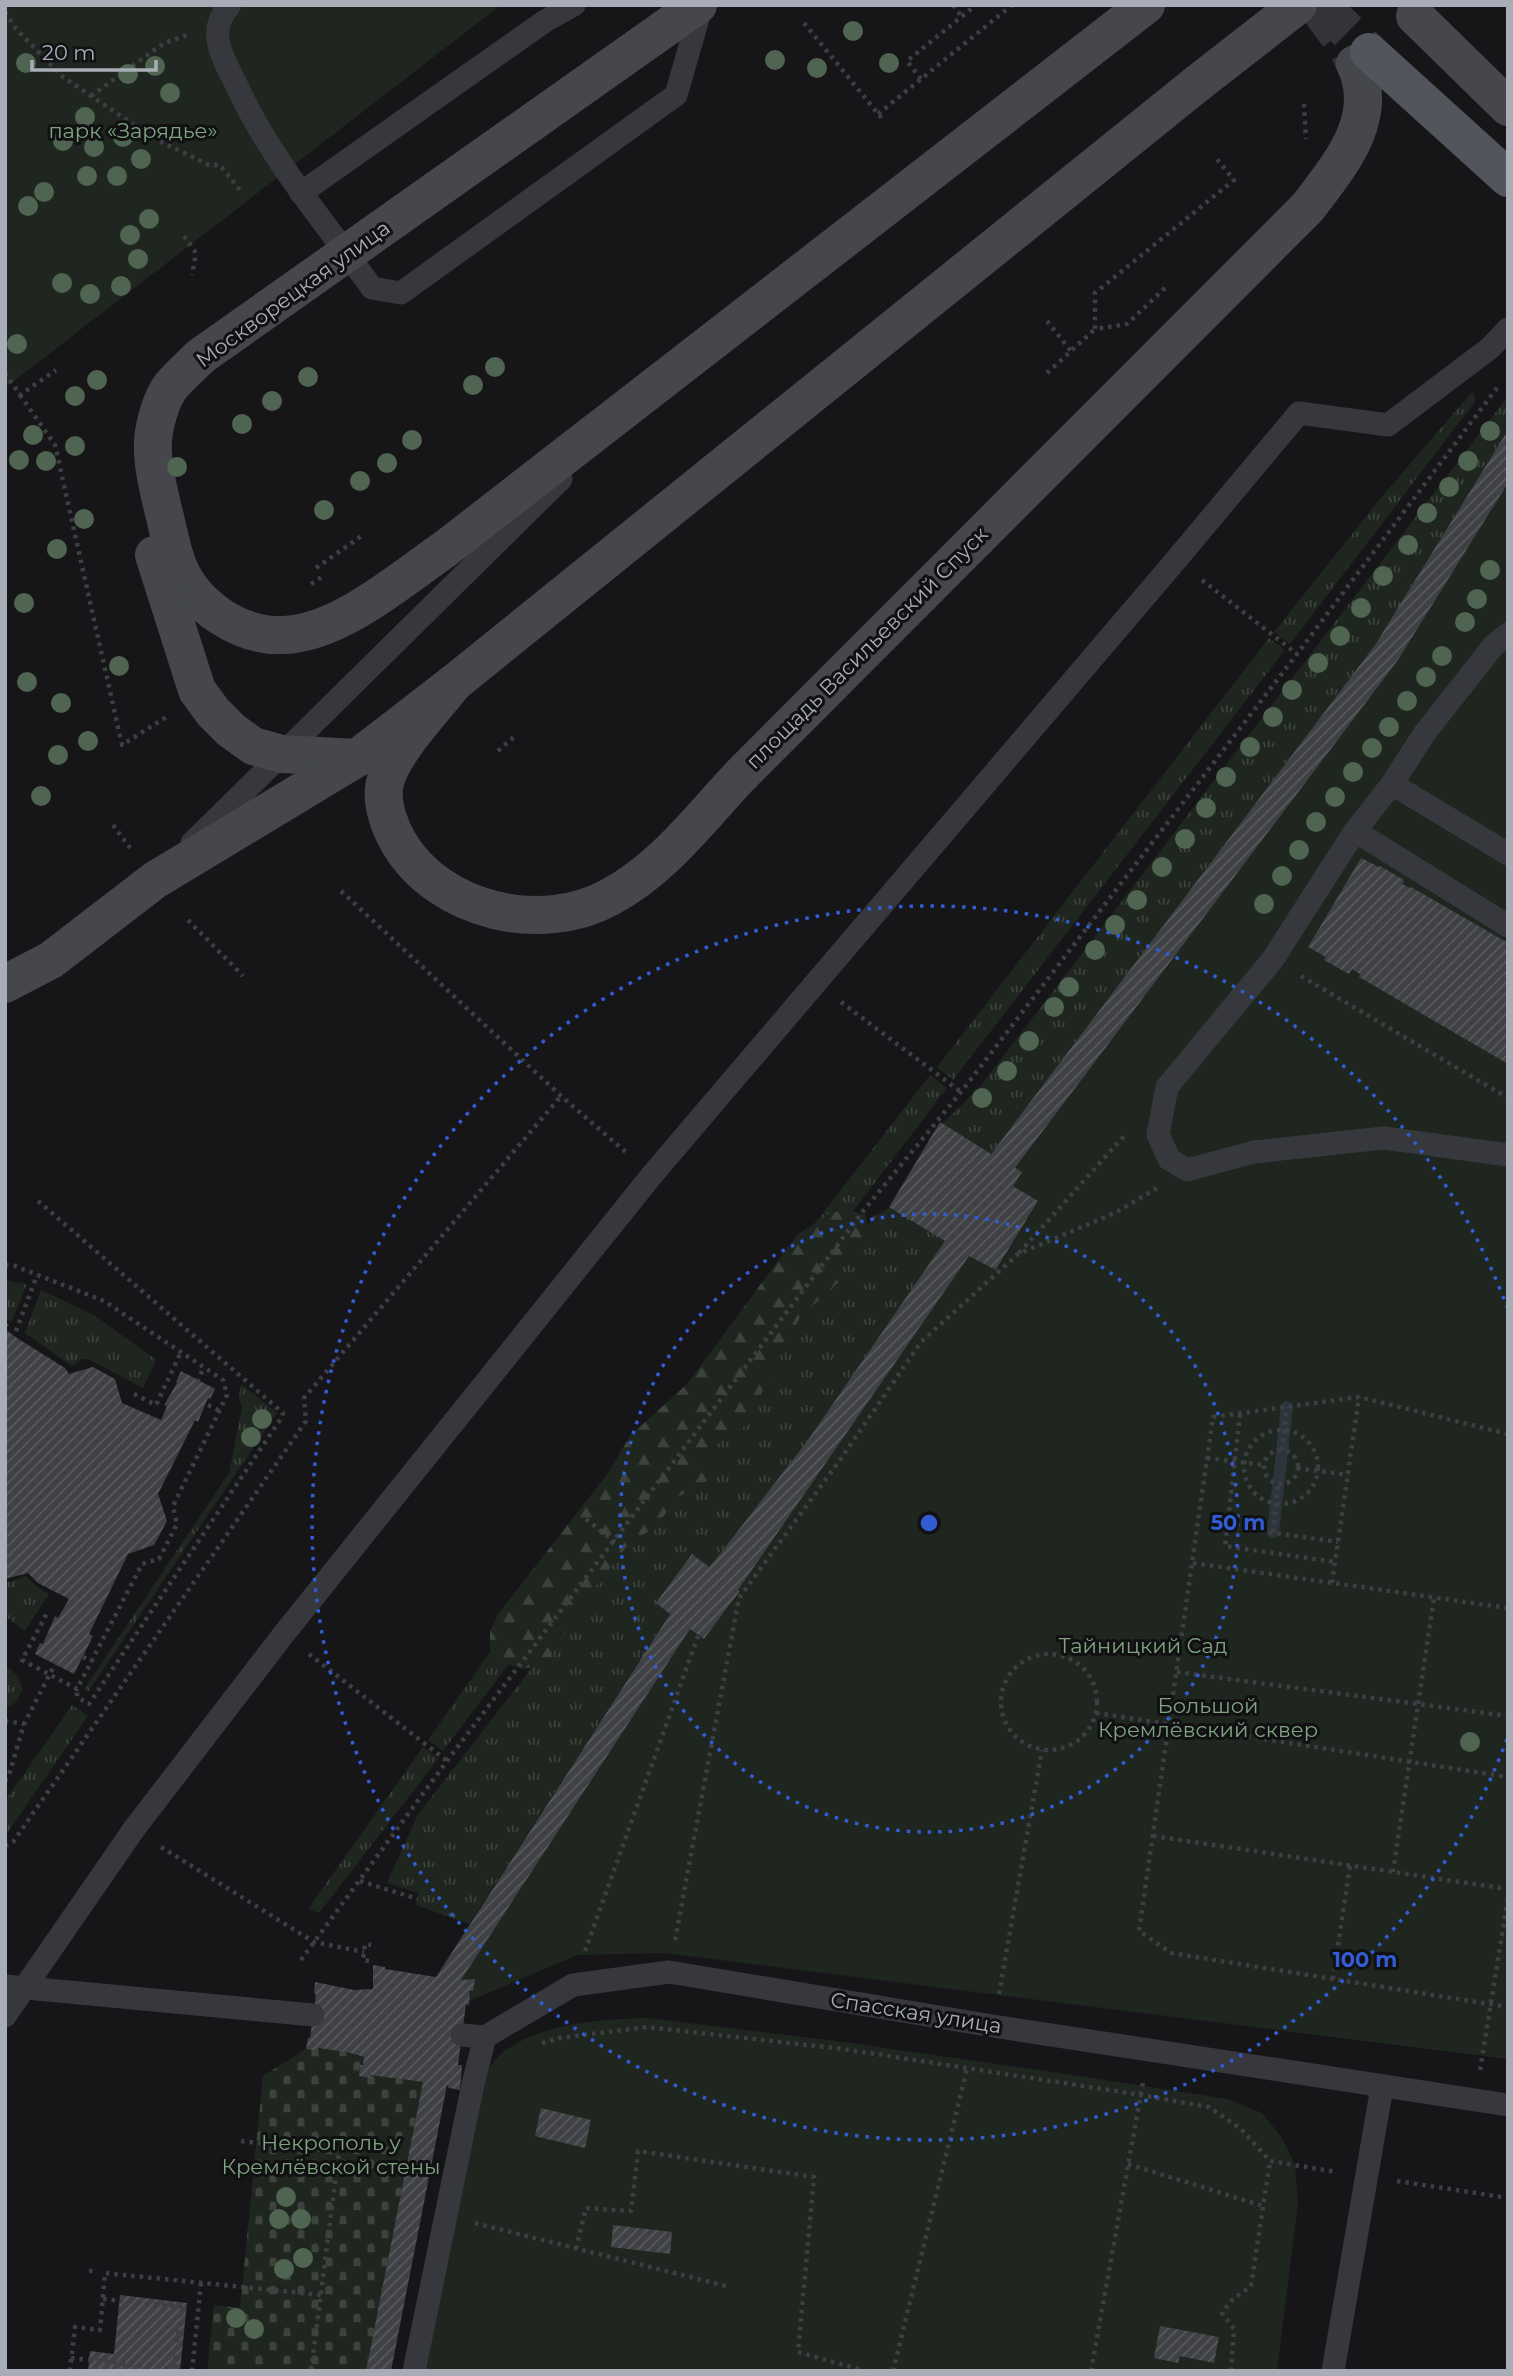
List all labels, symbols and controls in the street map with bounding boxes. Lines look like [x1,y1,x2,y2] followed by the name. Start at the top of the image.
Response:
[32,28,156,72] scale bar
[42,40,96,65] text: 20 m
[48,118,218,143] park label: парк «Зарядье»
[191,215,395,372] street label: Москворецкая улица
[741,522,993,774] street label: площадь Васильевский Спуск
[1211,1510,1265,1535] text: 50 m
[917,1511,941,1535] centre of rings
[1059,1633,1227,1658] park label: Тайницкий Сад
[1098,1693,1318,1742] park label: Большой Кремлёвский сквер
[1333,1947,1397,1972] text: 100 m
[829,1987,1003,2038] street label: Спасская улица
[221,2130,441,2179] park label: Некрополь у Кремлёвской стены

